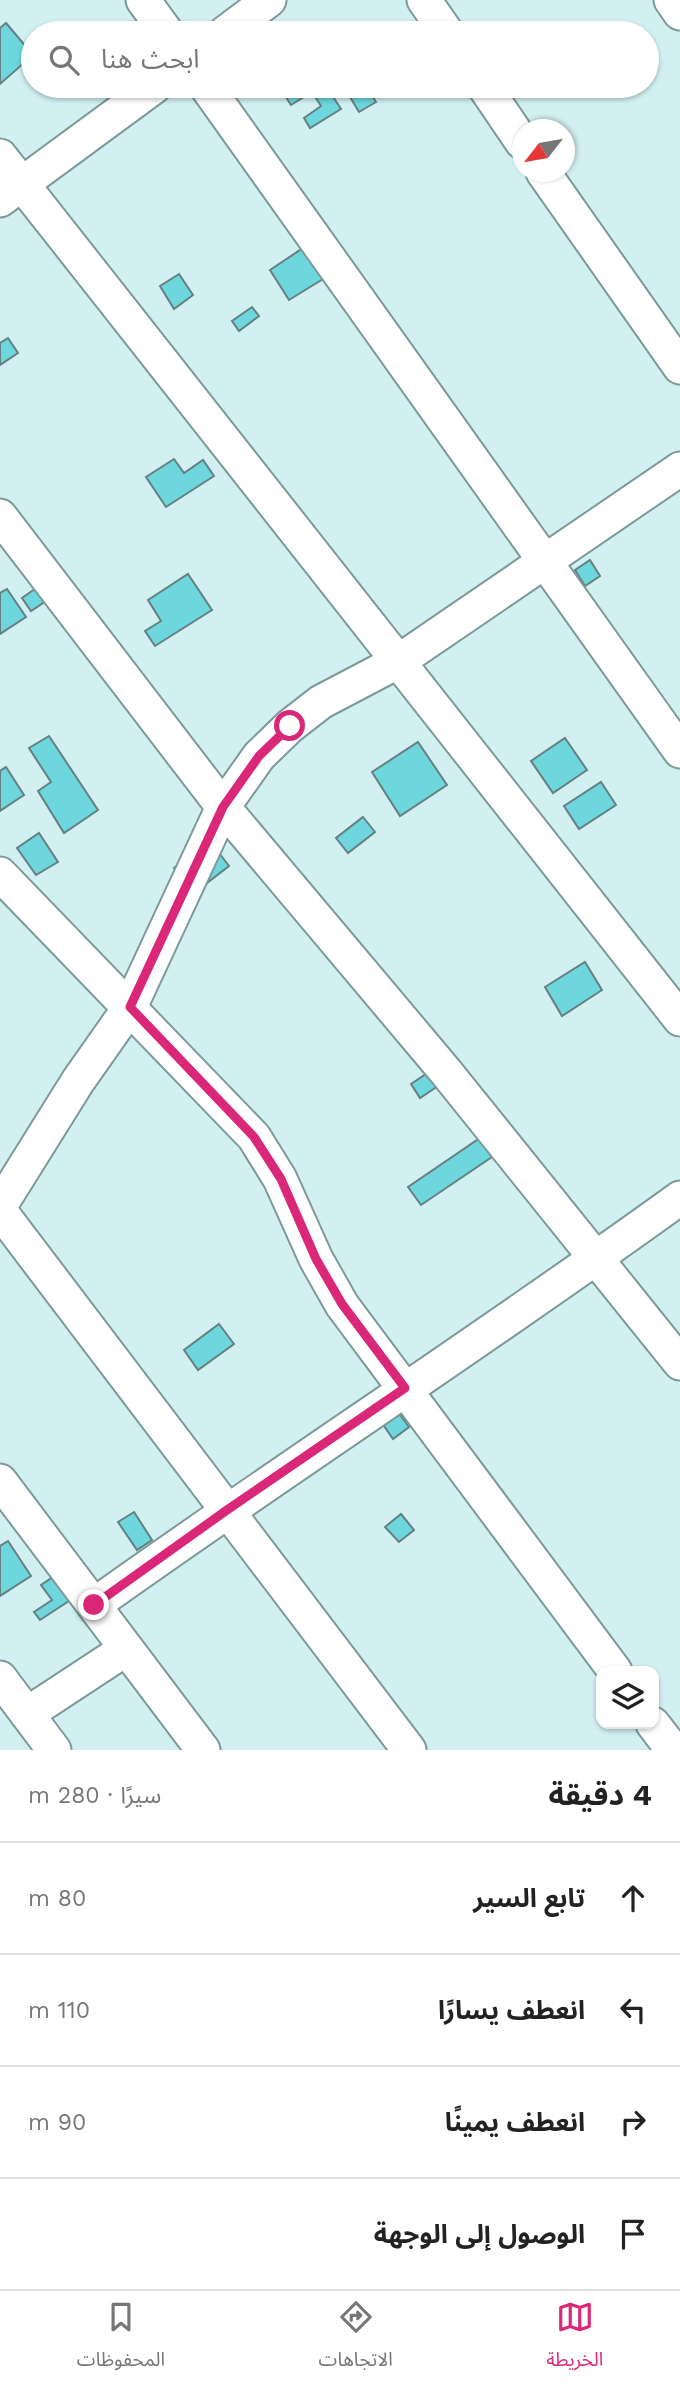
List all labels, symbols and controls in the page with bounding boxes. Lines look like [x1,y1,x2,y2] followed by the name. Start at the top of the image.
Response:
[21,21,659,98] search box
[45,41,83,79] icon: search
[101,44,199,74] text: ابحث هنا
[512,119,575,182] north arrow
[274,710,305,741] route start
[78,1589,109,1620] route end
[596,1666,659,1729] map controls
[596,1666,659,1729] button: layers
[549,1777,652,1812] text: 4 دقيقة
[28,1782,161,1809] text: سيرًا · 280 m
[614,1879,652,1917] icon: ahead
[473,1883,585,1913] text: تابع السير
[28,1885,86,1912] text: 80 m
[614,1991,652,2029] icon: left
[438,1995,585,2025] text: انعطف يسارًا
[28,1997,90,2024] text: 110 m
[614,2103,652,2141] icon: right
[445,2107,585,2137] text: انعطف يمينًا
[28,2109,86,2136] text: 90 m
[614,2215,652,2253] icon: arrive
[374,2219,585,2249] text: الوصول إلى الوجهة
[77,2298,165,2380] tab: المحفوظات
[319,2298,393,2380] tab: الاتجاهات
[546,2298,603,2380] tab: الخريطة

